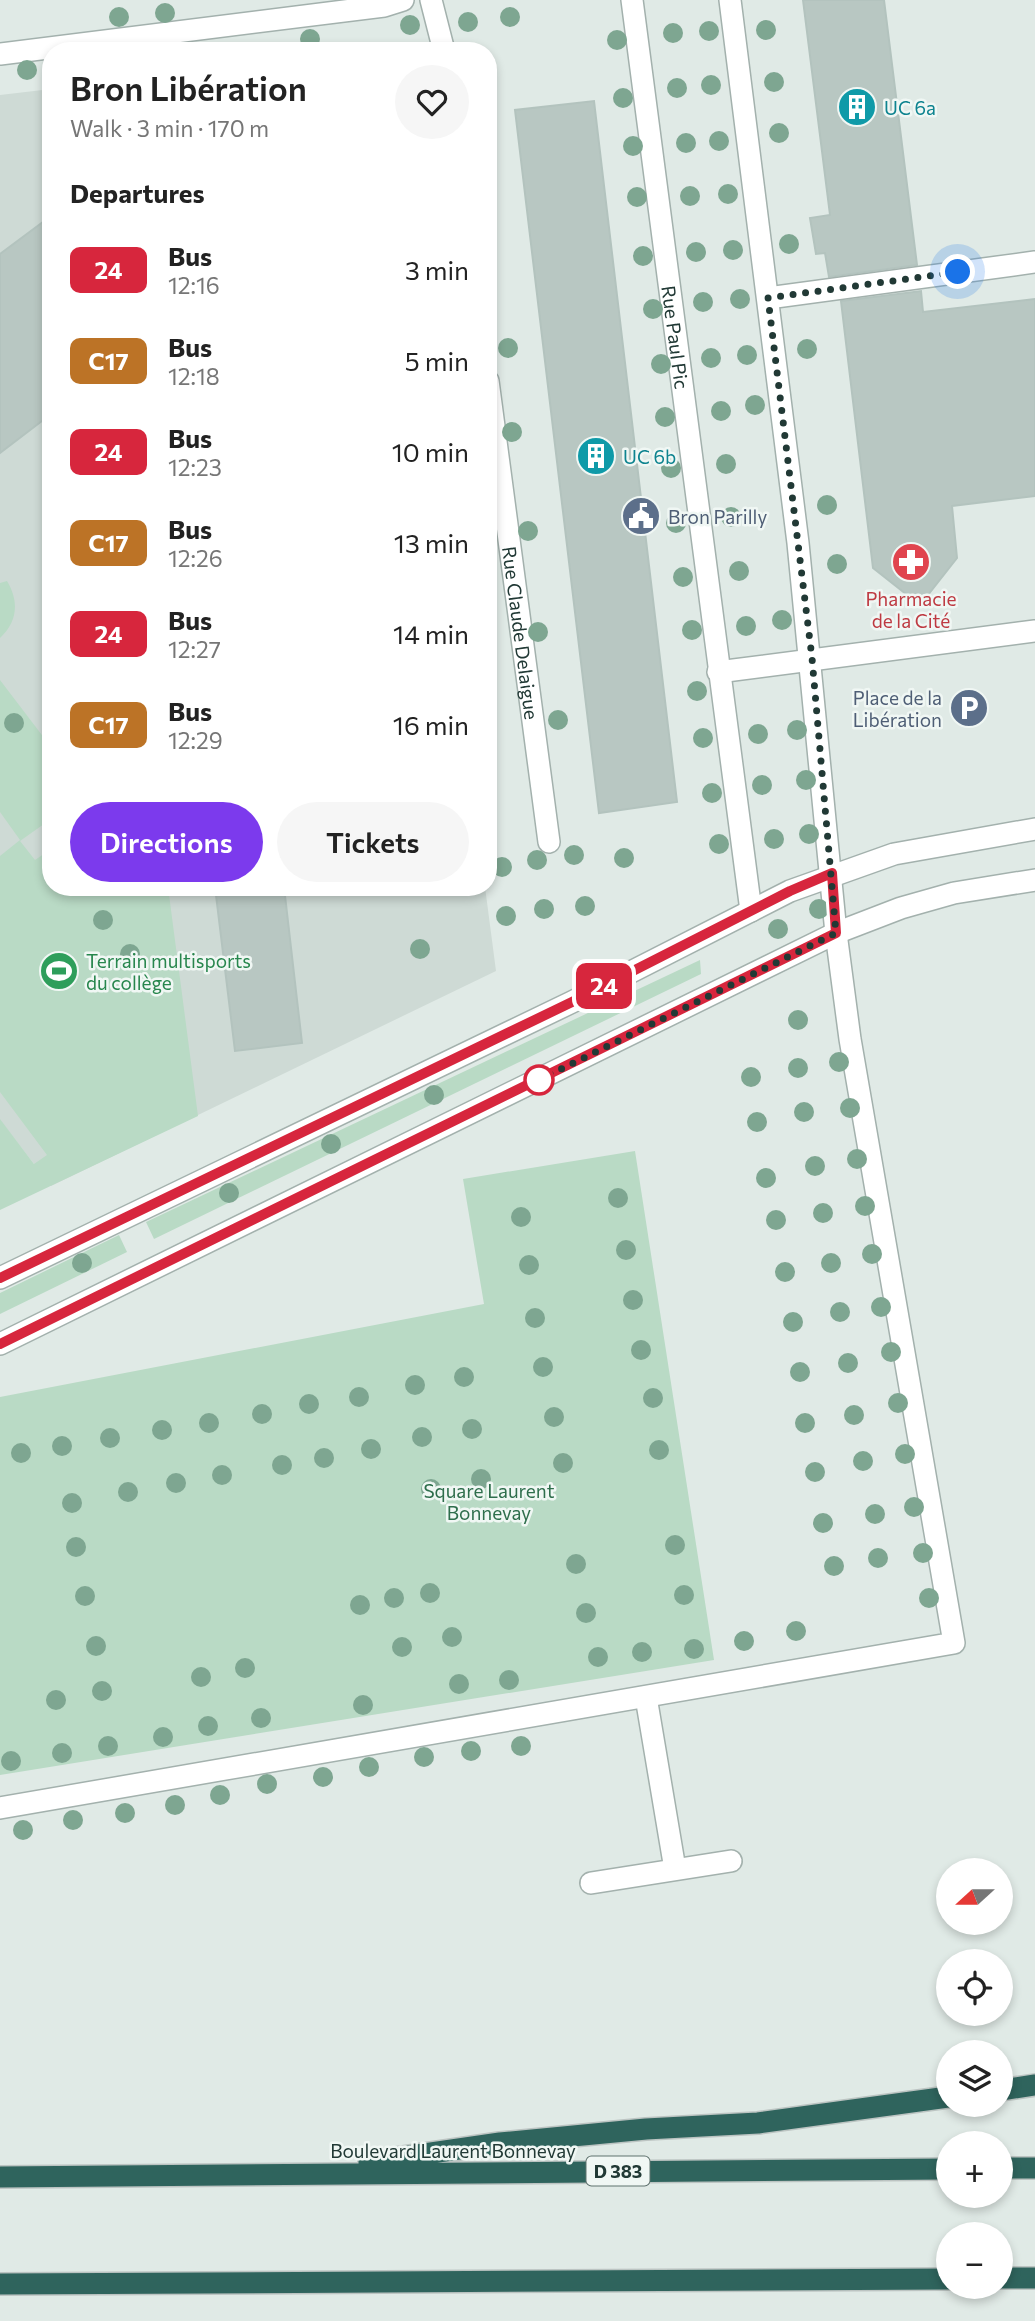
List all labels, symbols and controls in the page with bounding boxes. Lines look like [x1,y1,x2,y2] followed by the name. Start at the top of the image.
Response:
[395,65,469,139] button: heart
[70,67,307,108] text: Bron Libération
[836,86,878,128] building icon: UC 6a
[884,96,936,119] place label: UC 6a
[70,114,269,142] text: Walk · 3 min · 170 m
[70,177,205,208] text: Departures
[168,240,212,271] text: Bus
[405,254,469,285] text: 3 min
[940,254,975,289] your location
[94,255,123,284] text: 24
[168,271,220,299] text: 12:16
[658,284,694,390] street label: Rue Paul Pic
[168,331,212,362] text: Bus
[405,345,469,376] text: 5 min
[88,346,129,375] text: C17
[168,362,220,390] text: 12:18
[168,422,212,453] text: Bus
[575,435,617,477] building icon: UC 6b
[392,436,469,467] text: 10 min
[94,437,123,466] text: 24
[623,445,676,468] place label: UC 6b
[168,453,222,481] text: 12:23
[620,495,662,537] public building icon: Bron Parilly
[668,505,767,528] place label: Bron Parilly
[168,513,212,544] text: Bus
[394,527,469,558] text: 13 min
[88,528,129,557] text: C17
[890,541,932,583] pharmacy icon: Pharmacie de la Cité
[168,544,223,572] text: 12:26
[498,545,544,721] street label: Rue Claude Delaigue
[865,587,957,632] place label: Pharmacie de la Cité
[168,604,212,635] text: Bus
[393,618,469,649] text: 14 min
[94,619,123,648] text: 24
[168,635,221,663] text: 12:27
[853,686,942,731] place label: Place de la Libération
[948,687,990,729] parking icon: Place de la Libération
[168,695,212,726] text: Bus
[393,709,469,740] text: 16 min
[88,710,129,739] text: C17
[168,726,223,754] text: 12:29
[70,802,263,882] button: Directions
[277,802,469,882] button: Tickets
[86,949,251,994] place label: Terrain multisports du collège
[38,950,80,992] sports icon: Terrain multisports du collège
[572,963,636,1009] line badge: 24
[590,971,618,1000] text: 24
[524,1065,554,1095] unlabelled marker
[423,1479,555,1524] park label: Square Laurent Bonnevay
[936,1858,1013,1936] north arrow
[936,1858,1013,2299] map controls
[936,1949,1013,2026] button: locate
[936,2040,1013,2117] button: layers
[936,2131,1013,2208] button: +
[330,2139,576,2162] street label: Boulevard Laurent Bonnevay
[586,2157,650,2186] road number: D 383
[936,2222,1013,2299] button: −

